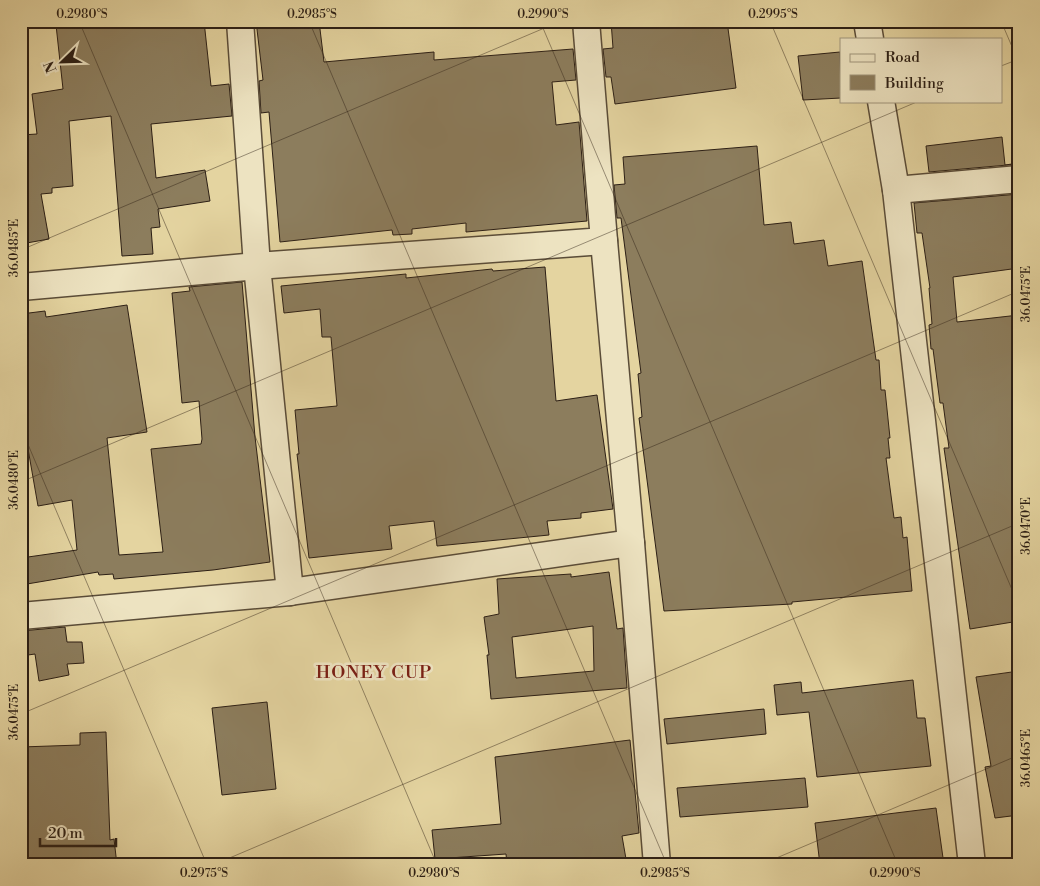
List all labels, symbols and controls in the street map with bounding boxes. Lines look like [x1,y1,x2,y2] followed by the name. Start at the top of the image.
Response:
[56,7,108,22] text: 0.2980°S
[287,7,337,22] text: 0.2985°S
[517,7,569,22] text: 0.2990°S
[748,7,798,22] text: 0.2995°S
[38,38,88,88] north arrow
[840,38,1002,102] legend
[885,48,920,67] text: Road
[41,58,61,75] text: N
[884,74,944,93] text: Building
[7,219,22,277] text: 36.0485°E
[1019,266,1034,322] text: 36.0475°E
[7,450,22,510] text: 36.0480°E
[1019,497,1034,555] text: 36.0470°E
[316,661,432,684] district label: HONEY CUP
[7,684,22,740] text: 36.0475°E
[1019,729,1034,787] text: 36.0465°E
[40,816,116,848] scale bar
[48,824,83,843] text: 20 m
[180,866,228,881] text: 0.2975°S
[408,866,460,881] text: 0.2980°S
[640,866,690,881] text: 0.2985°S
[869,866,921,881] text: 0.2990°S

